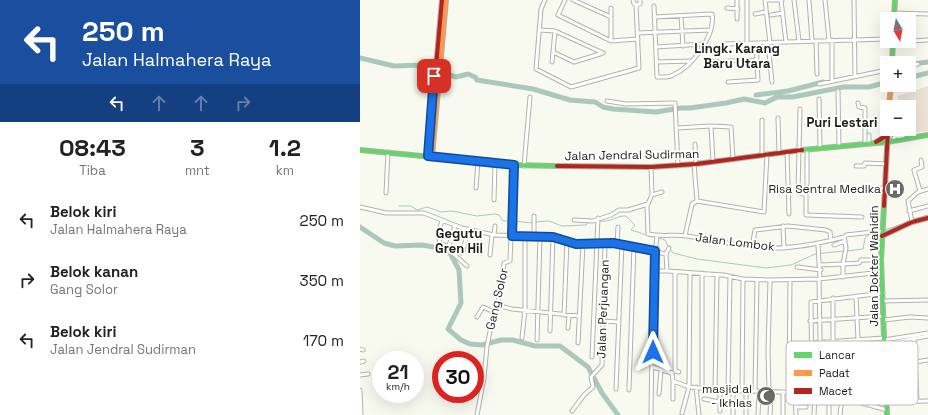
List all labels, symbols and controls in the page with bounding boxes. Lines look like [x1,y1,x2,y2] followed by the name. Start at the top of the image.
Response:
[880,12,916,48] north arrow
[880,12,916,136] map controls
[82,13,165,49] text: 250 m
[16,16,68,68] icon: left
[694,40,780,72] district label: Lingk. Karang Baru Utara
[82,48,271,71] text: Jalan Halmahera Raya
[880,56,916,92] button: +
[417,59,451,93] pin
[423,65,445,87] icon: arrive
[106,92,128,114] icon: left
[148,92,170,114] icon: ahead
[190,92,212,114] icon: ahead
[232,92,254,114] icon: right
[880,100,916,136] button: −
[806,114,878,131] district label: Puri Lestari
[59,132,126,163] text: 08:43
[190,132,205,163] text: 3
[269,132,301,163] text: 1.2
[565,146,699,164] street label: Jalan Jendral Sudirman
[79,162,106,179] text: Tiba
[185,162,210,179] text: mnt
[276,162,294,179] text: km
[884,178,906,200] hospital icon: Risa Sentral Medika
[768,181,881,197] place label: Risa Sentral Medika
[50,202,116,221] text: Belok kiri
[866,205,882,327] street label: Jalan Dokter Wahidin
[16,209,38,231] icon: left
[300,211,344,230] text: 250 m
[50,221,187,238] text: Jalan Halmahera Raya
[435,225,483,257] district label: Gegutu Gren Hil
[694,229,776,255] street label: Jalan Lombok
[593,259,613,359] street label: Jalan Perjuangan
[50,262,138,281] text: Belok kanan
[482,266,512,331] street label: Gang Solor
[16,269,38,291] icon: right
[300,271,344,290] text: 350 m
[50,281,118,298] text: Gang Solor
[50,322,116,341] text: Belok kiri
[16,329,38,351] icon: left
[303,331,344,350] text: 170 m
[632,331,674,373] position arrow
[50,341,196,358] text: Jalan Jendral Sudirman
[786,341,918,405] legend
[819,348,855,362] text: Lancar
[432,351,484,403] speed limit sign: 30
[388,359,408,385] text: 21
[819,366,850,380] text: Padat
[386,380,410,393] text: km/h
[702,381,752,411] place label: masjid al - Ikhlas
[819,384,853,398] text: Macet
[755,385,777,407] mosque icon: masjid al - Ikhlas

